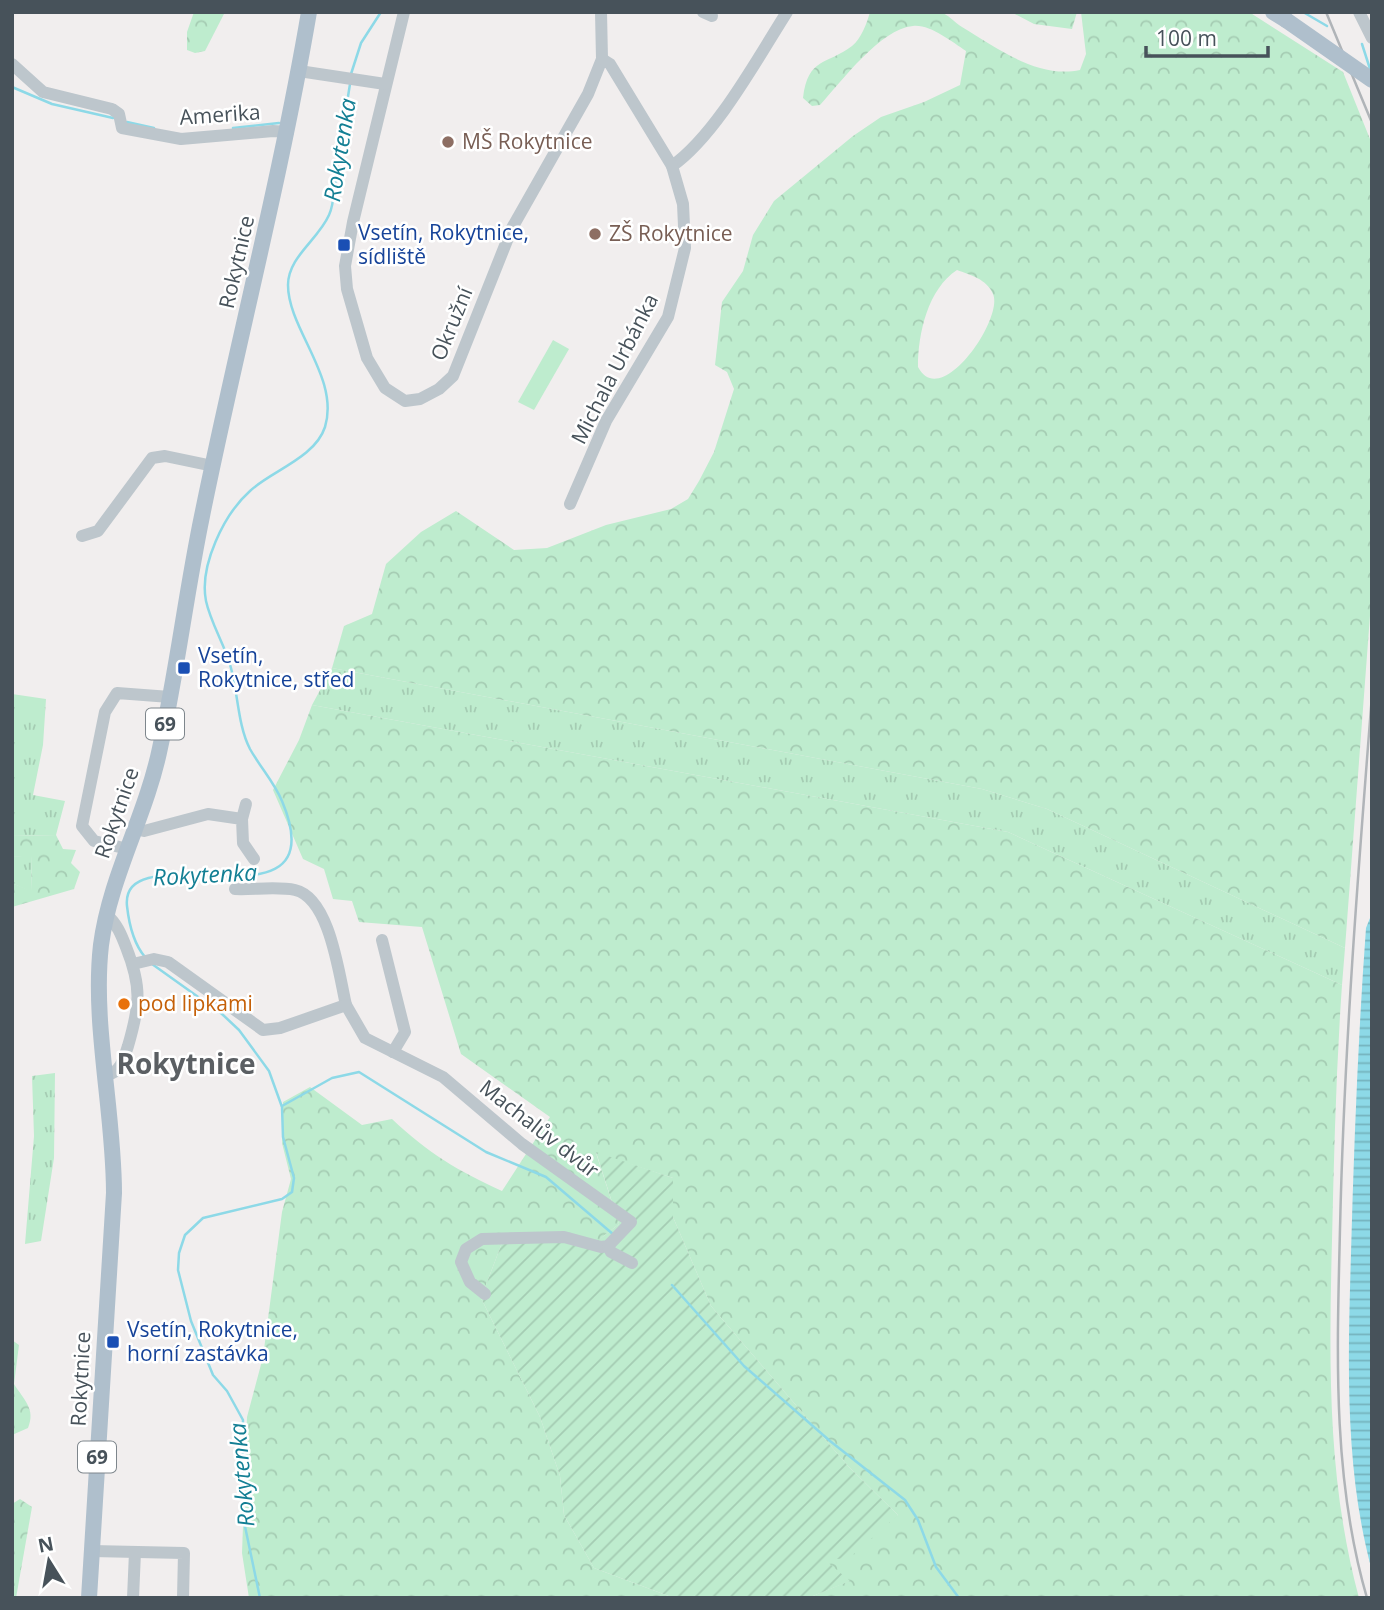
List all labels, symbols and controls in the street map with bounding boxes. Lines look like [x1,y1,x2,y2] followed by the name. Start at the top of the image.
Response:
[1146,14,1268,58] scale bar
[1156,24,1217,52] text: 100 m
[315,96,363,204] water label: Rokytenka
[178,97,261,131] street label: Amerika
[462,127,593,155] place label: MŠ Rokytnice
[440,134,456,150] marker: MŠ Rokytnice
[212,213,260,311] street label: Rokytnice
[358,218,529,270] place label: Vsetín, Rokytnice, sídliště
[609,219,733,247] place label: ZŠ Rokytnice
[587,226,603,242] marker: ZŠ Rokytnice
[336,237,352,253] marker: Vsetín, Rokytnice, sídliště
[424,282,479,365] street label: Okružní
[564,289,664,449] street label: Michala Urbánka
[198,641,354,693] place label: Vsetín, Rokytnice, střed
[176,660,192,676] marker: Vsetín, Rokytnice, střed
[146,708,184,740] road number: 69
[87,763,145,862] street label: Rokytnice
[152,855,258,893] water label: Rokytenka
[138,989,253,1017] place label: pod lipkami
[116,996,132,1012] marker: pod lipkami
[116,1044,256,1082] district label: Rokytnice
[474,1073,605,1184] street label: Machalův dvůr
[127,1315,298,1367] place label: Vsetín, Rokytnice, horní zastávka
[64,1331,96,1427] street label: Rokytnice
[105,1334,121,1350] marker: Vsetín, Rokytnice, horní zastávka
[221,1422,261,1529] water label: Rokytenka
[78,1442,116,1472] road number: 69
[14,1526,84,1596] north arrow
[36,1530,56,1559] text: N

